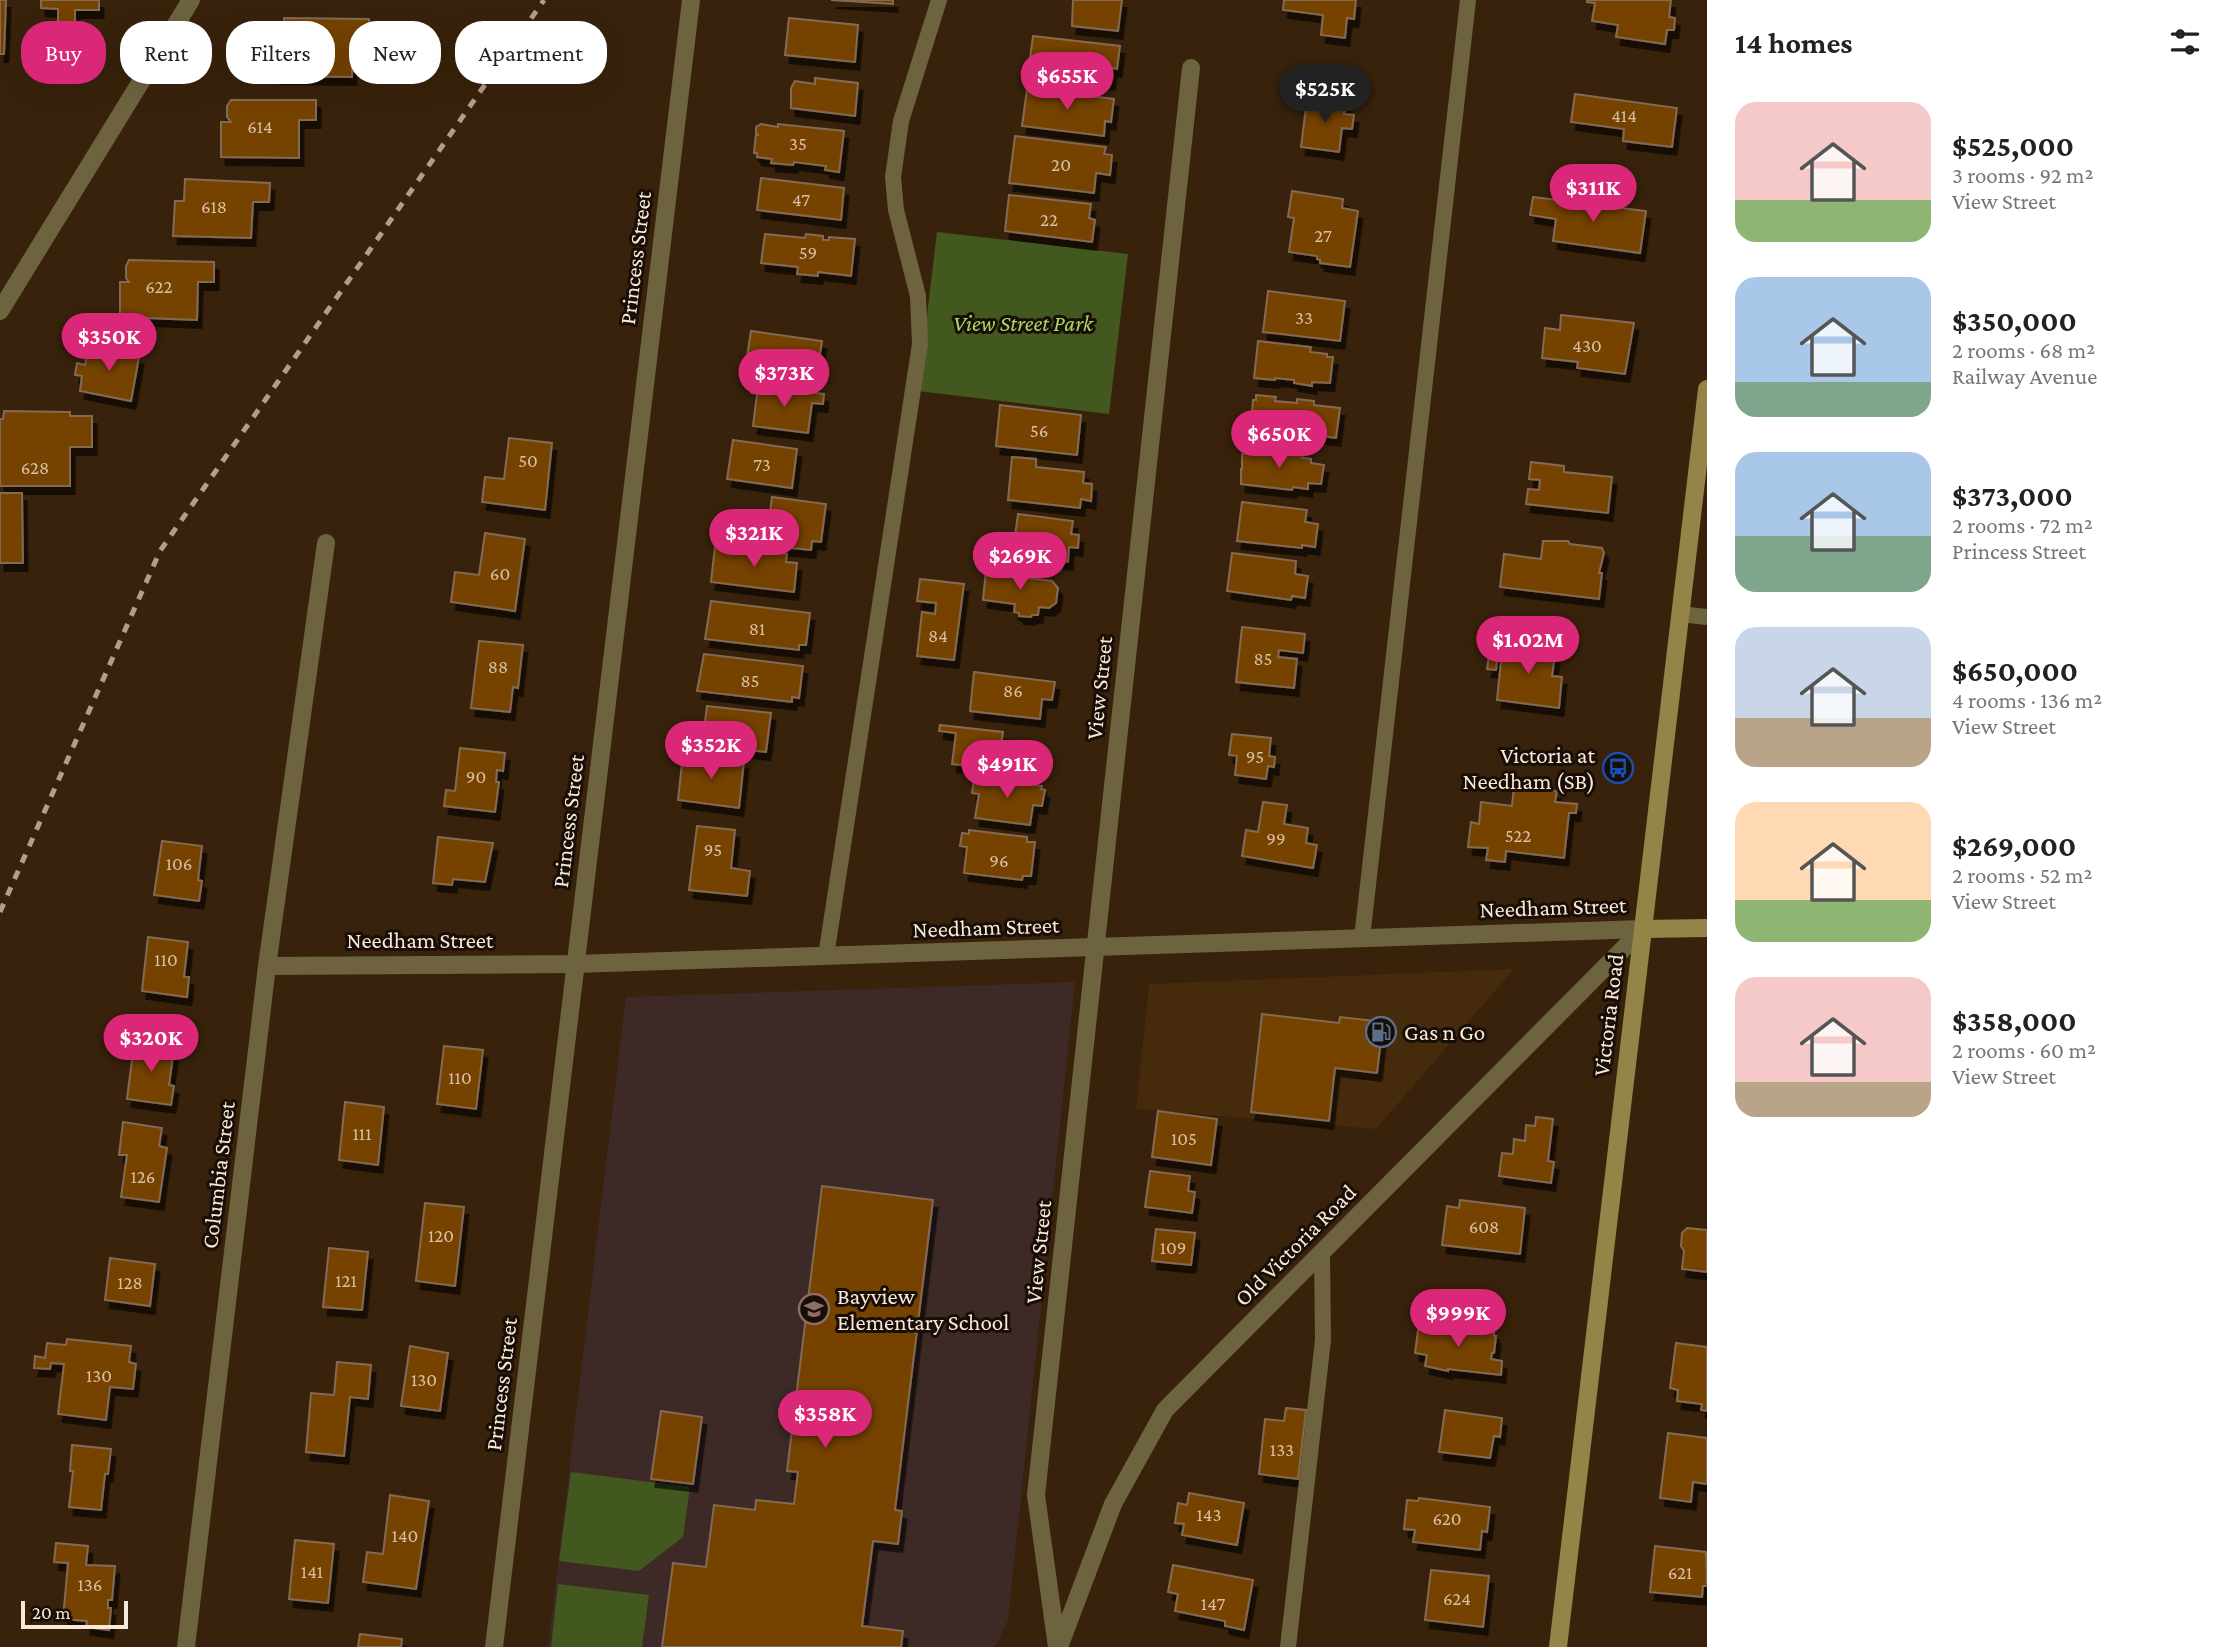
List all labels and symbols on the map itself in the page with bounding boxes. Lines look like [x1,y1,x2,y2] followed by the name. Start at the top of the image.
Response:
[1018,52,1116,112] pin: $655K
[1276,66,1374,125] pin: $525K
[1611,105,1637,126] house number: 414
[247,116,273,137] house number: 614
[789,133,807,154] house number: 35
[1051,154,1071,175] house number: 20
[1544,164,1642,224] pin: $311K
[792,189,810,210] house number: 47
[614,190,656,326] street label: Princess Street
[201,196,227,217] house number: 618
[1040,209,1058,230] house number: 22
[1314,225,1332,246] house number: 27
[799,242,817,263] house number: 59
[145,276,173,297] house number: 622
[1295,307,1313,328] house number: 33
[953,310,1094,336] park label: View Street Park
[60,314,158,373] pin: $350K
[1572,335,1602,356] house number: 430
[735,350,833,409] pin: $373K
[1230,410,1328,470] pin: $650K
[1030,420,1048,441] house number: 56
[518,450,538,471] house number: 50
[753,454,771,475] house number: 73
[21,457,49,478] house number: 628
[705,510,803,569] pin: $321K
[971,532,1069,592] pin: $269K
[490,563,510,584] house number: 60
[1471,616,1585,676] pin: $1.02M
[749,618,765,639] house number: 81
[928,625,948,646] house number: 84
[1081,635,1117,741] street label: View Street
[1254,648,1272,669] house number: 85
[488,656,508,677] house number: 88
[741,670,759,691] house number: 85
[1003,680,1023,701] house number: 86
[662,722,760,781] pin: $352K
[958,740,1056,800] pin: $491K
[1463,742,1595,795] place label: Victoria at Needham (SB)
[1246,746,1264,767] house number: 95
[1601,751,1635,785] bus stop icon: Victoria at Needham (SB)
[547,753,589,889] street label: Princess Street
[466,766,486,787] house number: 90
[1505,825,1531,846] house number: 522
[1266,828,1286,849] house number: 99
[704,839,722,860] house number: 95
[989,850,1009,871] house number: 96
[166,853,192,874] house number: 106
[1479,891,1627,923] street label: Needham Street
[912,911,1060,943] street label: Needham Street
[347,927,494,953] street label: Needham Street
[154,949,178,970] house number: 110
[1588,952,1628,1078] street label: Victoria Road
[102,1014,200,1074] pin: $320K
[1364,1015,1398,1049] fuel station icon: Gas n Go
[1404,1019,1485,1045] place label: Gas n Go
[448,1067,472,1088] house number: 110
[196,1099,240,1250] street label: Columbia Street
[353,1123,371,1144] house number: 111
[1171,1128,1197,1149] house number: 105
[130,1166,156,1187] house number: 126
[1229,1179,1361,1311] street label: Old Victoria Road
[1020,1199,1056,1305] street label: View Street
[1469,1216,1499,1237] house number: 608
[428,1225,454,1246] house number: 120
[1160,1237,1186,1258] house number: 109
[335,1270,357,1291] house number: 121
[117,1272,143,1293] house number: 128
[837,1283,1009,1335] place label: Bayview Elementary School
[1409,1290,1507,1349] pin: $999K
[797,1292,831,1326] school or university icon: Bayview Elementary School
[480,1316,522,1452] street label: Princess Street
[86,1365,112,1386] house number: 130
[411,1369,437,1390] house number: 130
[776,1390,874,1450] pin: $358K
[1270,1439,1294,1460] house number: 133
[1197,1504,1221,1525] house number: 143
[1432,1508,1462,1529] house number: 620
[392,1525,418,1546] house number: 140
[301,1561,323,1582] house number: 141
[1668,1562,1692,1583] house number: 621
[78,1574,102,1595] house number: 136
[1443,1588,1471,1609] house number: 624
[1201,1593,1225,1614] house number: 147
[21,1598,128,1630] scale bar

